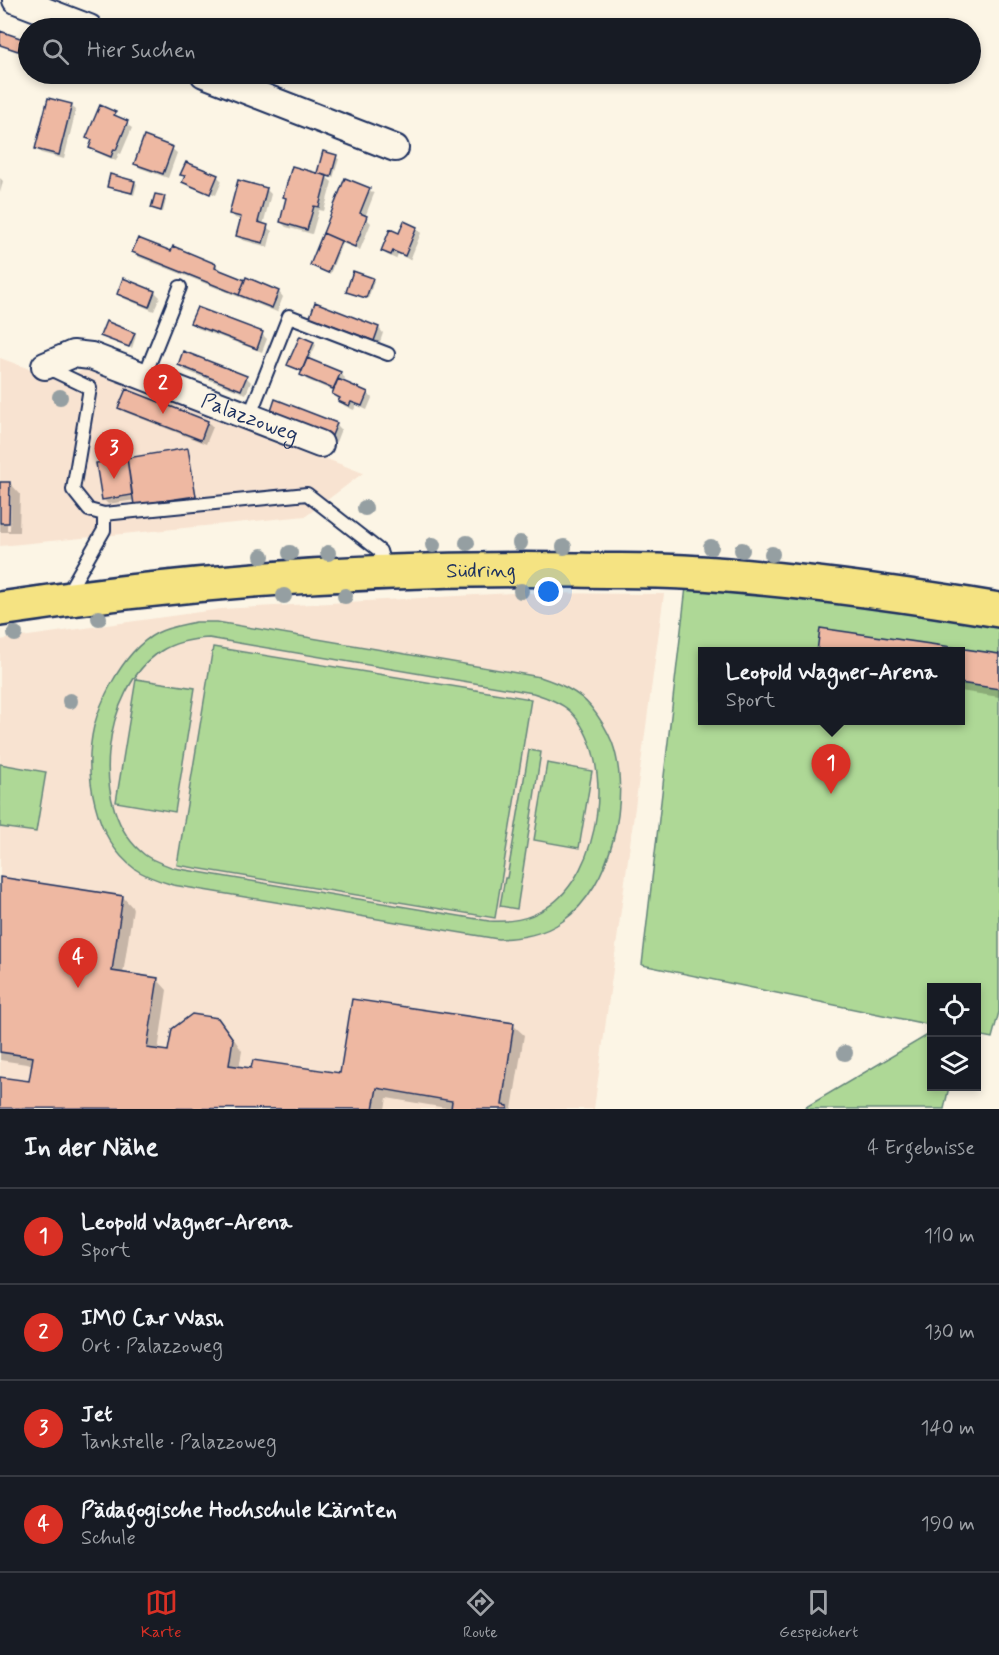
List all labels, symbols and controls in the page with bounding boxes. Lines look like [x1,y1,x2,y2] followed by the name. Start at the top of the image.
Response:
[18,18,981,84] search box
[39,35,72,68] icon: search
[87,37,196,65] text: Hier suchen
[144,364,182,414] pin: 2
[197,387,302,450] street label: Palazzoweg
[94,430,134,479] pin: 3
[446,557,516,585] street label: Südring
[534,577,563,606] your location
[698,647,965,725] popup
[726,659,937,687] text: Leopold Wagner-Arena
[726,687,775,714] text: Sport
[812,744,850,794] pin: 1
[58,938,98,988] pin: 4
[927,983,981,1091] map controls
[927,983,981,1037] button: locate
[927,1037,981,1091] button: layers
[24,1131,158,1165] text: In der Nähe
[867,1135,975,1162] text: 4 Ergebnisse
[81,1209,292,1237] text: Leopold Wagner-Arena
[39,1223,48,1250] text: 1
[924,1223,975,1250] text: 110 m
[81,1237,130,1264] text: Sport
[81,1305,224,1333] text: IMO Car Wash
[39,1319,48,1346] text: 2
[924,1319,975,1346] text: 130 m
[81,1333,223,1360] text: Ort · Palazzoweg
[81,1401,112,1429] text: Jet
[39,1415,48,1442] text: 3
[921,1415,975,1442] text: 140 m
[81,1429,277,1456] text: Tankstelle · Palazzoweg
[81,1497,397,1525] text: Pädagogische Hochschule Kärnten
[38,1511,49,1538] text: 4
[921,1511,975,1538] text: 190 m
[81,1525,136,1552] text: Schule
[141,1586,182,1643] tab: Karte
[463,1586,498,1643] tab: Route
[779,1586,858,1643] tab: Gespeichert

